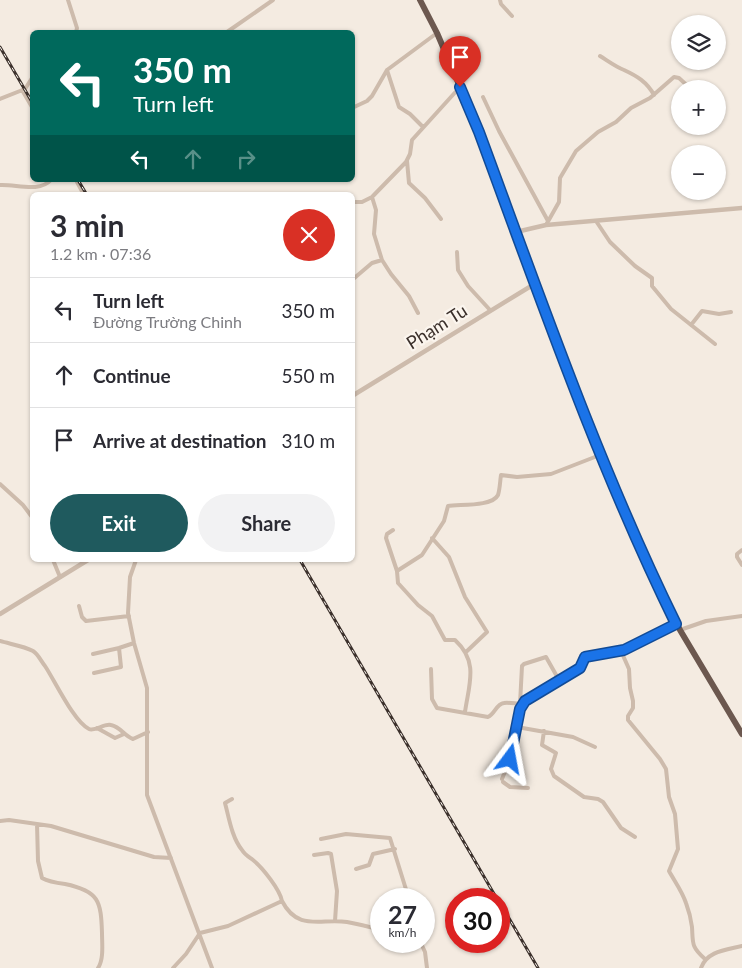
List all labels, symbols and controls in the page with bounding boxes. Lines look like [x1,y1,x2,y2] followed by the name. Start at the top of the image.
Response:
[671,15,726,200] map controls
[671,15,726,70] button: layers
[439,36,481,87] pin
[446,43,474,71] icon: arrive
[133,48,232,90] text: 350 m
[50,50,115,115] icon: left
[671,80,726,135] button: +
[133,90,214,117] text: Turn left
[126,145,154,173] icon: left
[179,145,207,173] icon: ahead
[232,145,260,173] icon: right
[671,145,726,200] button: −
[50,207,124,243] text: 3 min
[283,209,335,261] button: close
[50,244,151,263] text: 1.2 km · 07:36
[93,289,164,312] text: Turn left
[50,296,78,324] icon: left
[281,299,335,322] text: 350 m
[402,299,471,353] street label: Phạm Tu
[93,312,242,331] text: Đường Trường Chinh
[50,361,78,389] icon: ahead
[93,364,171,387] text: Continue
[281,364,335,387] text: 550 m
[50,426,78,454] icon: arrive
[93,429,266,452] text: Arrive at destination
[281,429,335,452] text: 310 m
[50,494,188,552] button: Exit
[198,494,335,552] button: Share
[483,732,535,784] position arrow
[445,888,510,953] speed limit sign: 30
[388,899,417,929] text: 27
[388,925,417,940] text: km/h

